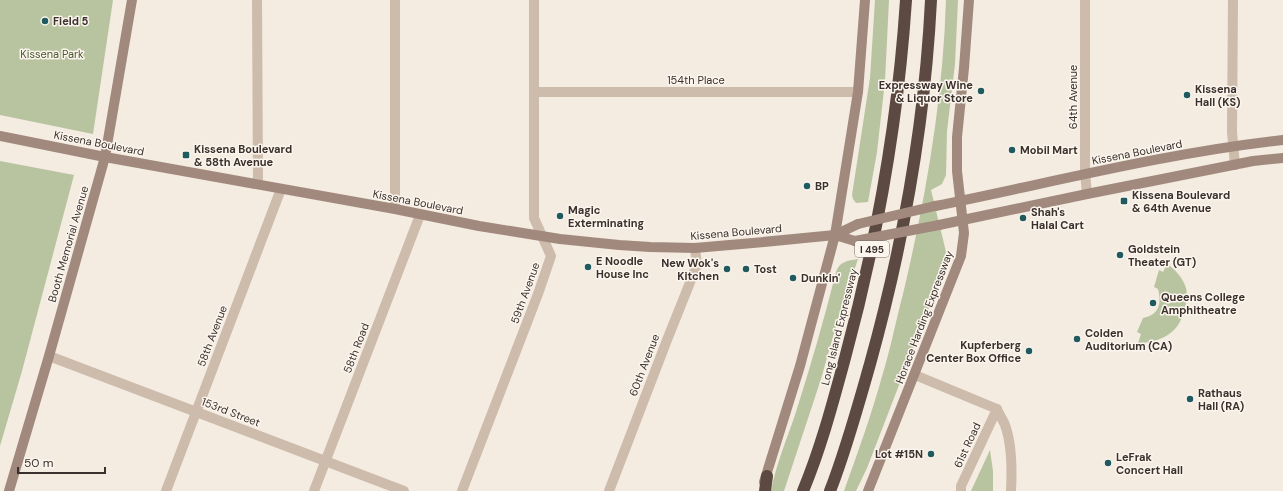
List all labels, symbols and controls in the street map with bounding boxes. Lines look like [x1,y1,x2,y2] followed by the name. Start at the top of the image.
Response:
[53,14,88,28] place label: Field 5
[40,16,50,26] marker: Field 5
[20,47,84,61] park label: Kissena Park
[1066,65,1080,129] street label: 64th Avenue
[667,73,725,87] street label: 154th Place
[879,78,973,105] place label: Expressway Wine & Liquor Store
[1195,82,1241,109] place label: Kissena Hall (KS)
[976,86,986,96] marker: Expressway Wine & Liquor Store
[1182,90,1192,100] marker: Kissena Hall (KS)
[53,127,145,159] street label: Kissena Boulevard
[1091,136,1183,168] street label: Kissena Boulevard
[194,142,292,169] place label: Kissena Boulevard & 58th Avenue
[1020,143,1078,157] place label: Mobil Mart
[1007,145,1017,155] marker: Mobil Mart
[181,150,191,160] marker: Kissena Boulevard & 58th Avenue
[815,179,829,193] place label: BP
[802,181,812,191] marker: BP
[45,184,91,304] street label: Booth Memorial Avenue
[372,186,464,218] street label: Kissena Boulevard
[1132,188,1230,215] place label: Kissena Boulevard & 64th Avenue
[1119,196,1129,206] marker: Kissena Boulevard & 64th Avenue
[568,203,645,230] place label: Magic Exterminating
[1031,205,1084,232] place label: Shah's Halal Cart
[555,211,565,221] marker: Magic Exterminating
[1018,213,1028,223] marker: Shah's Halal Cart
[690,221,782,243] street label: Kissena Boulevard
[855,241,889,257] road number: I 495
[1128,242,1196,269] place label: Goldstein Theater (GT)
[892,248,956,386] street label: Horace Harding Expressway
[1115,250,1125,260] marker: Goldstein Theater (GT)
[596,254,649,281] place label: E Noodle House Inc
[661,256,719,283] place label: New Wok's Kitchen
[507,260,543,326] street label: 59th Avenue
[583,262,593,272] marker: E Noodle House Inc
[754,262,777,276] place label: Tost
[722,264,732,274] marker: New Wok's Kitchen
[741,264,751,274] marker: Tost
[818,267,860,387] street label: Long Island Expressway
[801,271,840,285] place label: Dunkin'
[788,273,798,283] marker: Dunkin'
[1161,290,1245,317] place label: Queens College Amphitheatre
[1148,298,1158,308] marker: Queens College Amphitheatre
[194,303,230,369] street label: 58th Avenue
[340,321,372,375] street label: 58th Road
[1085,326,1172,353] place label: Colden Auditorium (CA)
[626,332,662,398] street label: 60th Avenue
[1072,334,1082,344] marker: Colden Auditorium (CA)
[926,338,1021,365] place label: Kupferberg Center Box Office
[1024,346,1034,356] marker: Kupferberg Center Box Office
[1198,386,1244,413] place label: Rathaus Hall (RA)
[200,394,262,430] street label: 153rd Street
[1185,394,1195,404] marker: Rathaus Hall (RA)
[950,420,984,470] street label: 61st Road
[875,447,923,461] place label: Lot #15N
[18,449,105,475] scale bar
[926,449,936,459] marker: Lot #15N
[1116,450,1183,477] place label: LeFrak Concert Hall
[24,455,53,471] text: 50 m
[1103,458,1113,468] marker: LeFrak Concert Hall

